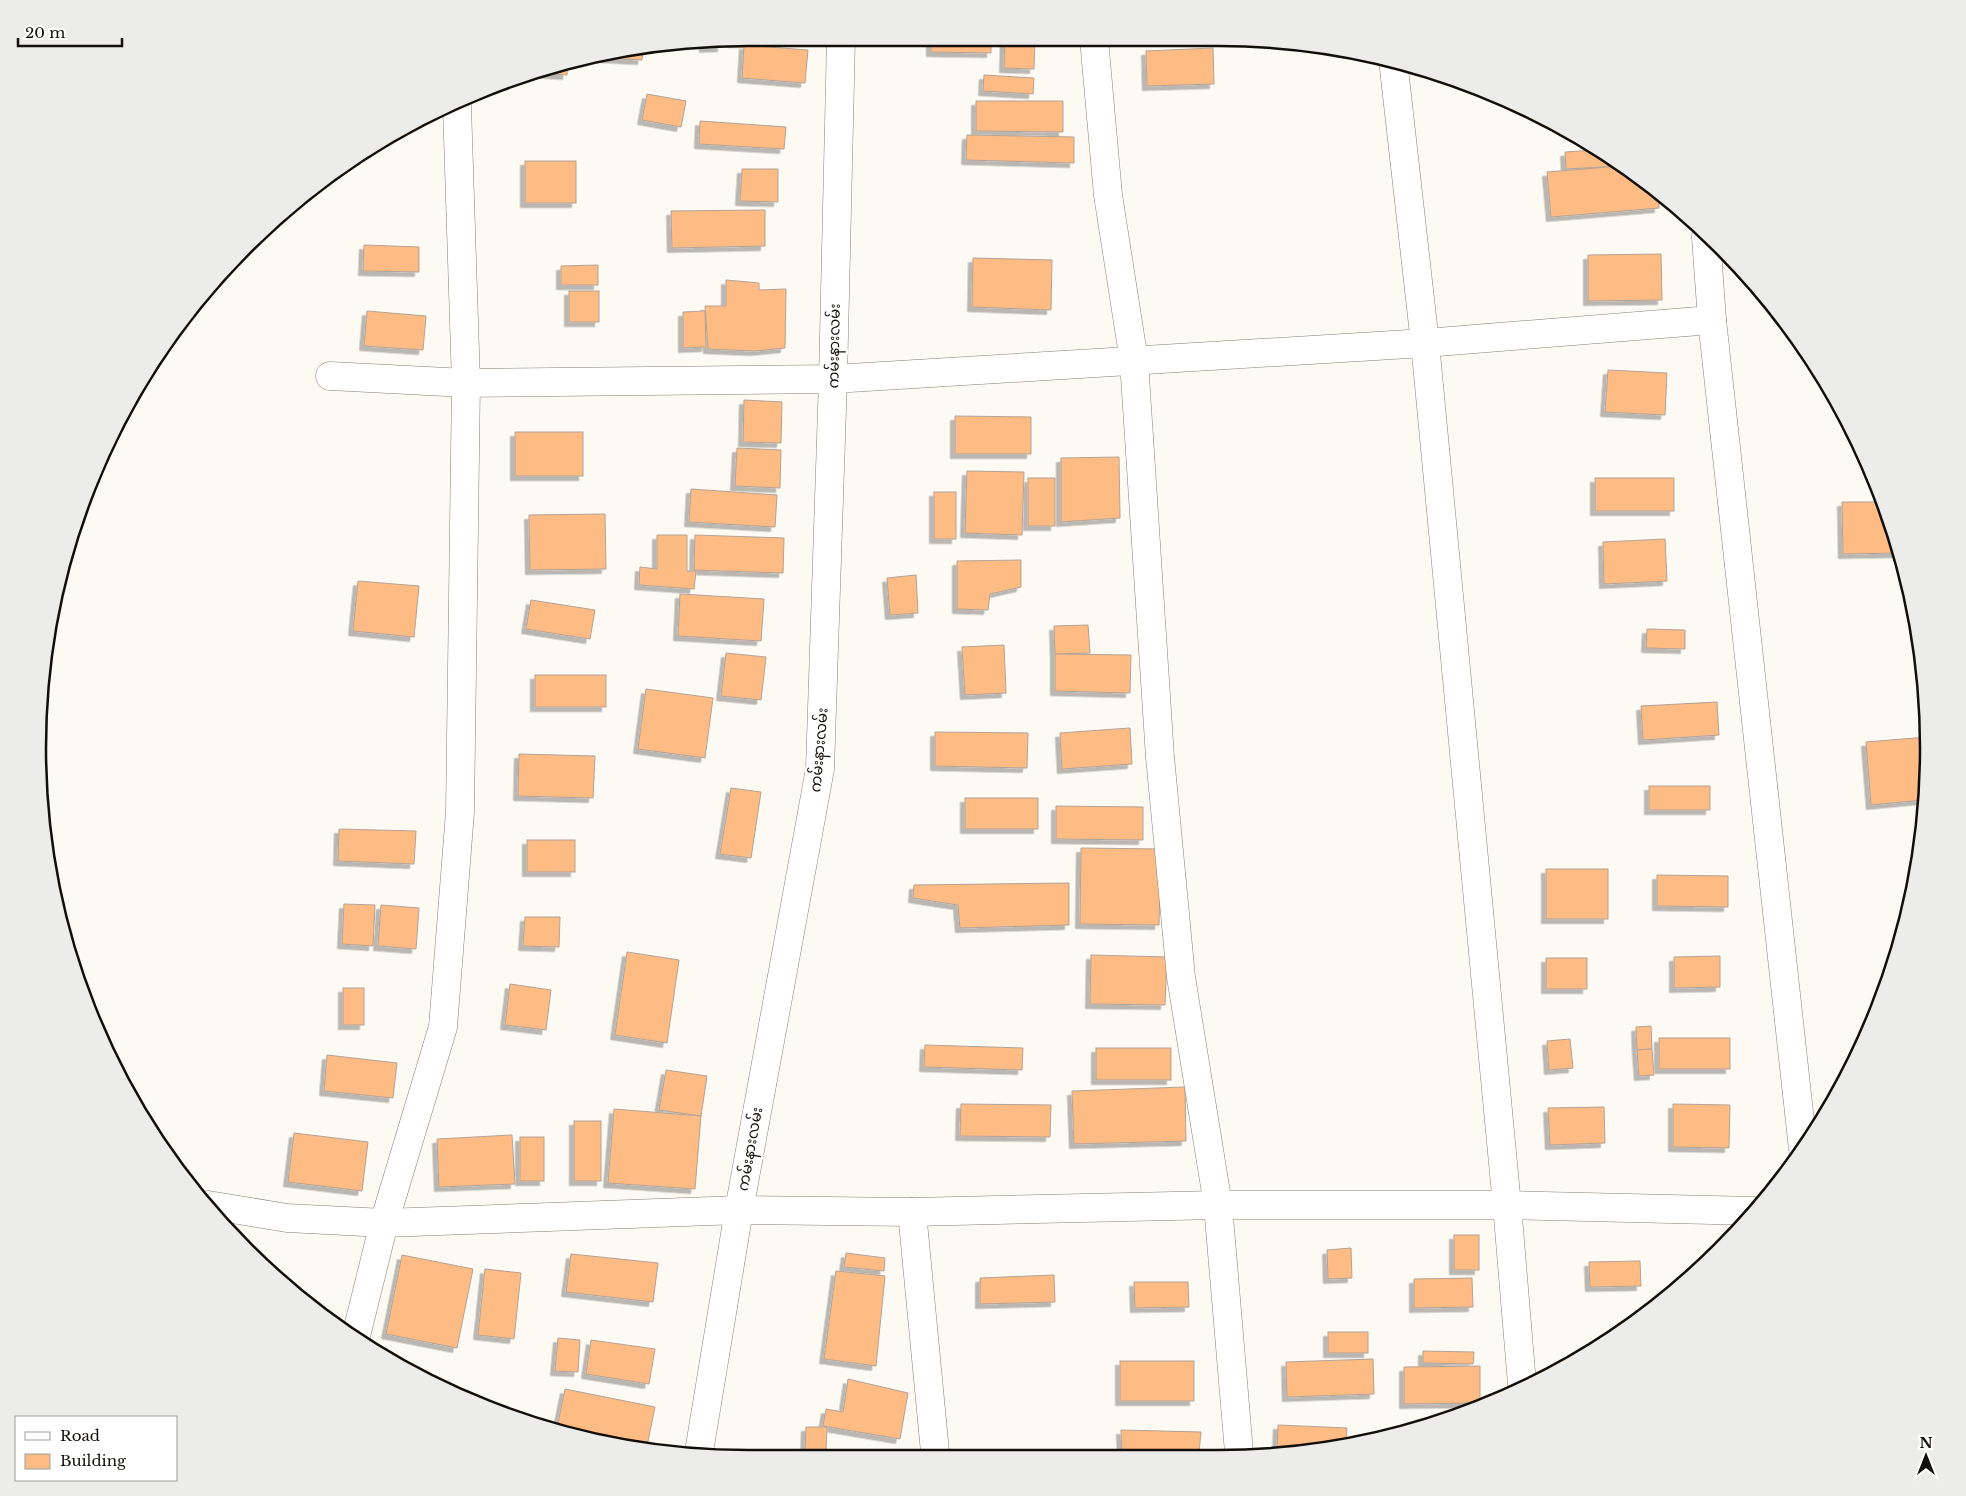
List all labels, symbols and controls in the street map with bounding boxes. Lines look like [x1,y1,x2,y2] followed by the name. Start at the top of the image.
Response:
[18,15,121,47] scale bar
[25,23,65,42] text: 20 m
[823,303,847,389] street label: ကမ်းနားလမ်း
[805,707,835,793] street label: ကမ်းနားလမ်း
[733,1105,769,1193] street label: ကမ်းနားလမ်း
[15,1416,178,1481] legend
[60,1426,100,1445] text: Road
[1901,1431,1951,1481] north arrow
[1919,1434,1933,1452] text: N
[60,1451,127,1470] text: Building

